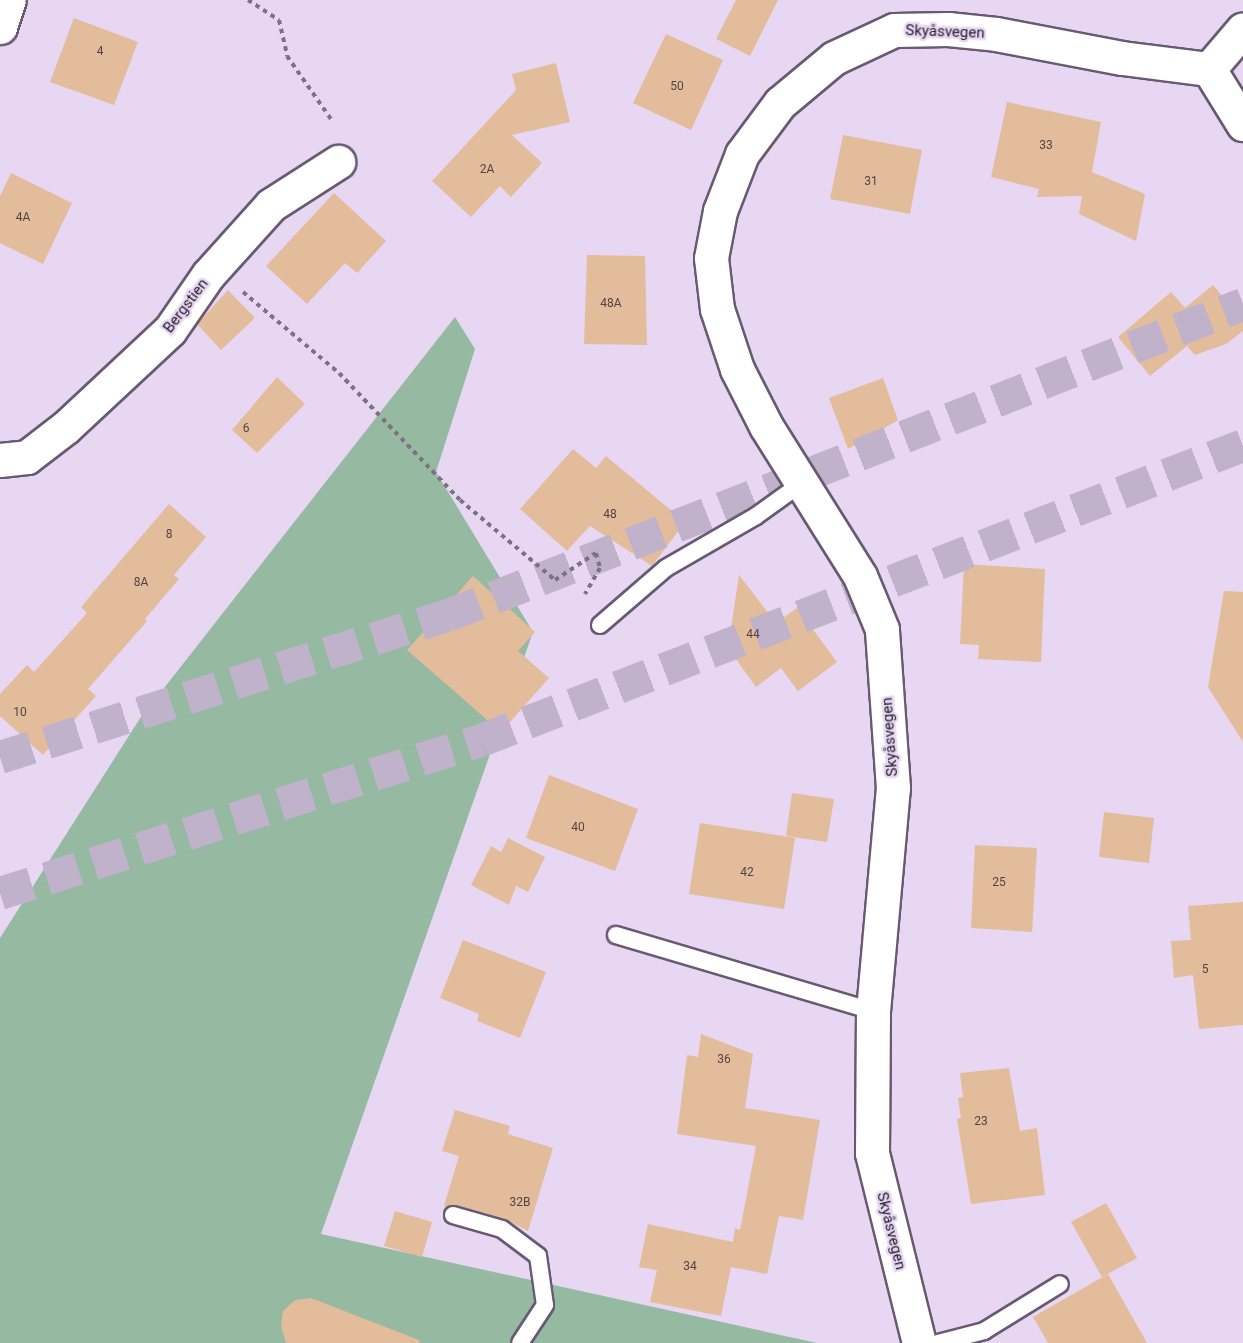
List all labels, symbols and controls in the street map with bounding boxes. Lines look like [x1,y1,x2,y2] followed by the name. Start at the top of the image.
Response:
[905,22,985,42] street label: Skyåsvegen
[97,45,103,59] house number: 4
[670,80,684,94] house number: 50
[1039,139,1053,153] house number: 33
[480,163,494,177] house number: 2A
[864,175,878,189] house number: 31
[16,211,30,225] house number: 4A
[160,275,212,337] street label: Bergstien
[600,297,622,311] house number: 48A
[243,422,249,436] house number: 6
[603,508,617,522] house number: 48
[166,528,172,542] house number: 8
[134,576,148,590] house number: 8A
[746,628,760,642] house number: 44
[878,697,902,777] street label: Skyåsvegen
[13,706,27,720] house number: 10
[571,821,585,835] house number: 40
[740,866,754,880] house number: 42
[992,876,1006,890] house number: 25
[1202,963,1208,977] house number: 5
[717,1053,731,1067] house number: 36
[974,1115,988,1129] house number: 23
[873,1190,909,1272] street label: Skyåsvegen
[510,1196,530,1210] house number: 32B
[683,1260,697,1274] house number: 34

